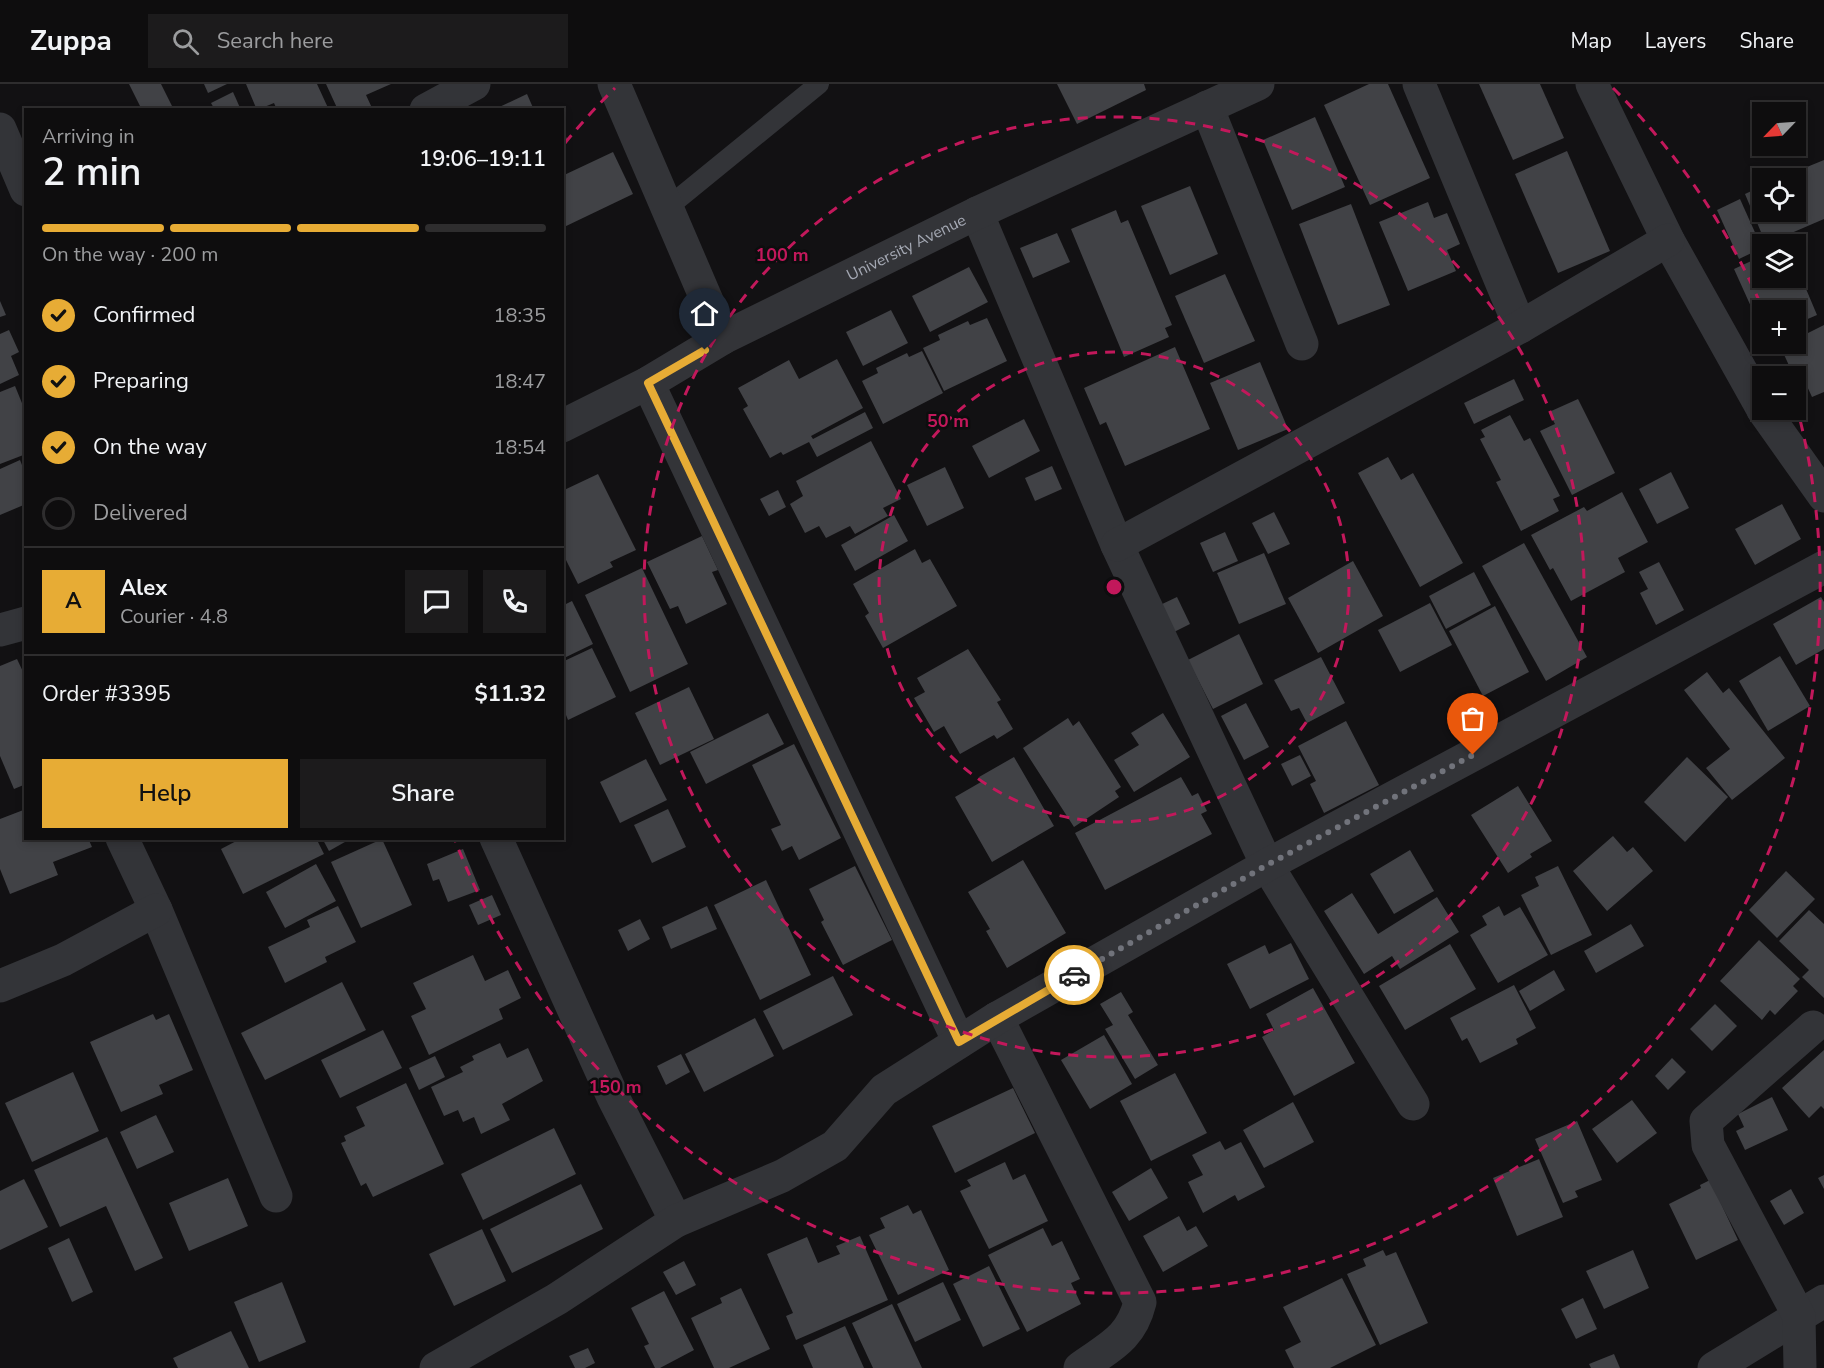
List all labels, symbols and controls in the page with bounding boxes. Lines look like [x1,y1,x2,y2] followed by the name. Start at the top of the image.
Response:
[148,14,568,68] search box
[30,22,112,60] text: Zuppa
[169,25,202,58] icon: search
[217,26,333,56] text: Search here
[1570,27,1612,55] text: Map
[1645,27,1706,55] text: Layers
[1739,27,1794,55] text: Share
[1752,102,1806,156] north arrow
[1752,102,1806,420] map controls
[42,123,135,150] text: Arriving in
[419,144,546,174] text: 19:06–19:11
[42,146,141,199] text: 2 min
[1752,168,1806,222] button: locate
[843,209,970,286] street label: University Avenue
[1752,234,1806,288] button: layers
[42,241,218,268] text: On the way · 200 m
[755,243,809,267] text: 100 m
[679,288,730,350] pin
[688,297,721,330] icon: home
[42,299,75,332] icon: check
[93,300,195,330] text: Confirmed
[1752,300,1806,354] button: +
[493,302,546,329] text: 18:35
[42,365,75,398] icon: check
[93,366,189,396] text: Preparing
[1752,366,1806,420] button: −
[493,368,546,395] text: 18:47
[927,409,969,433] text: 50 m
[42,431,75,464] icon: check
[93,432,207,462] text: On the way
[493,434,546,461] text: 18:54
[93,498,188,528] text: Delivered
[405,570,468,633] button: chat
[483,570,546,633] button: phone
[120,573,167,603] text: Alex
[1104,577,1124,597] centre of rings
[65,586,82,616] text: A
[120,603,228,630] text: Courier · 4.8
[42,679,171,709] text: Order #3395
[475,679,546,709] text: $11.32
[1447,693,1498,755] pin
[1456,702,1489,735] icon: bag
[42,759,288,828] button: Help
[300,759,546,828] button: Share
[1044,945,1104,1005] courier
[1058,959,1091,992] icon: car
[588,1075,642,1099] text: 150 m

